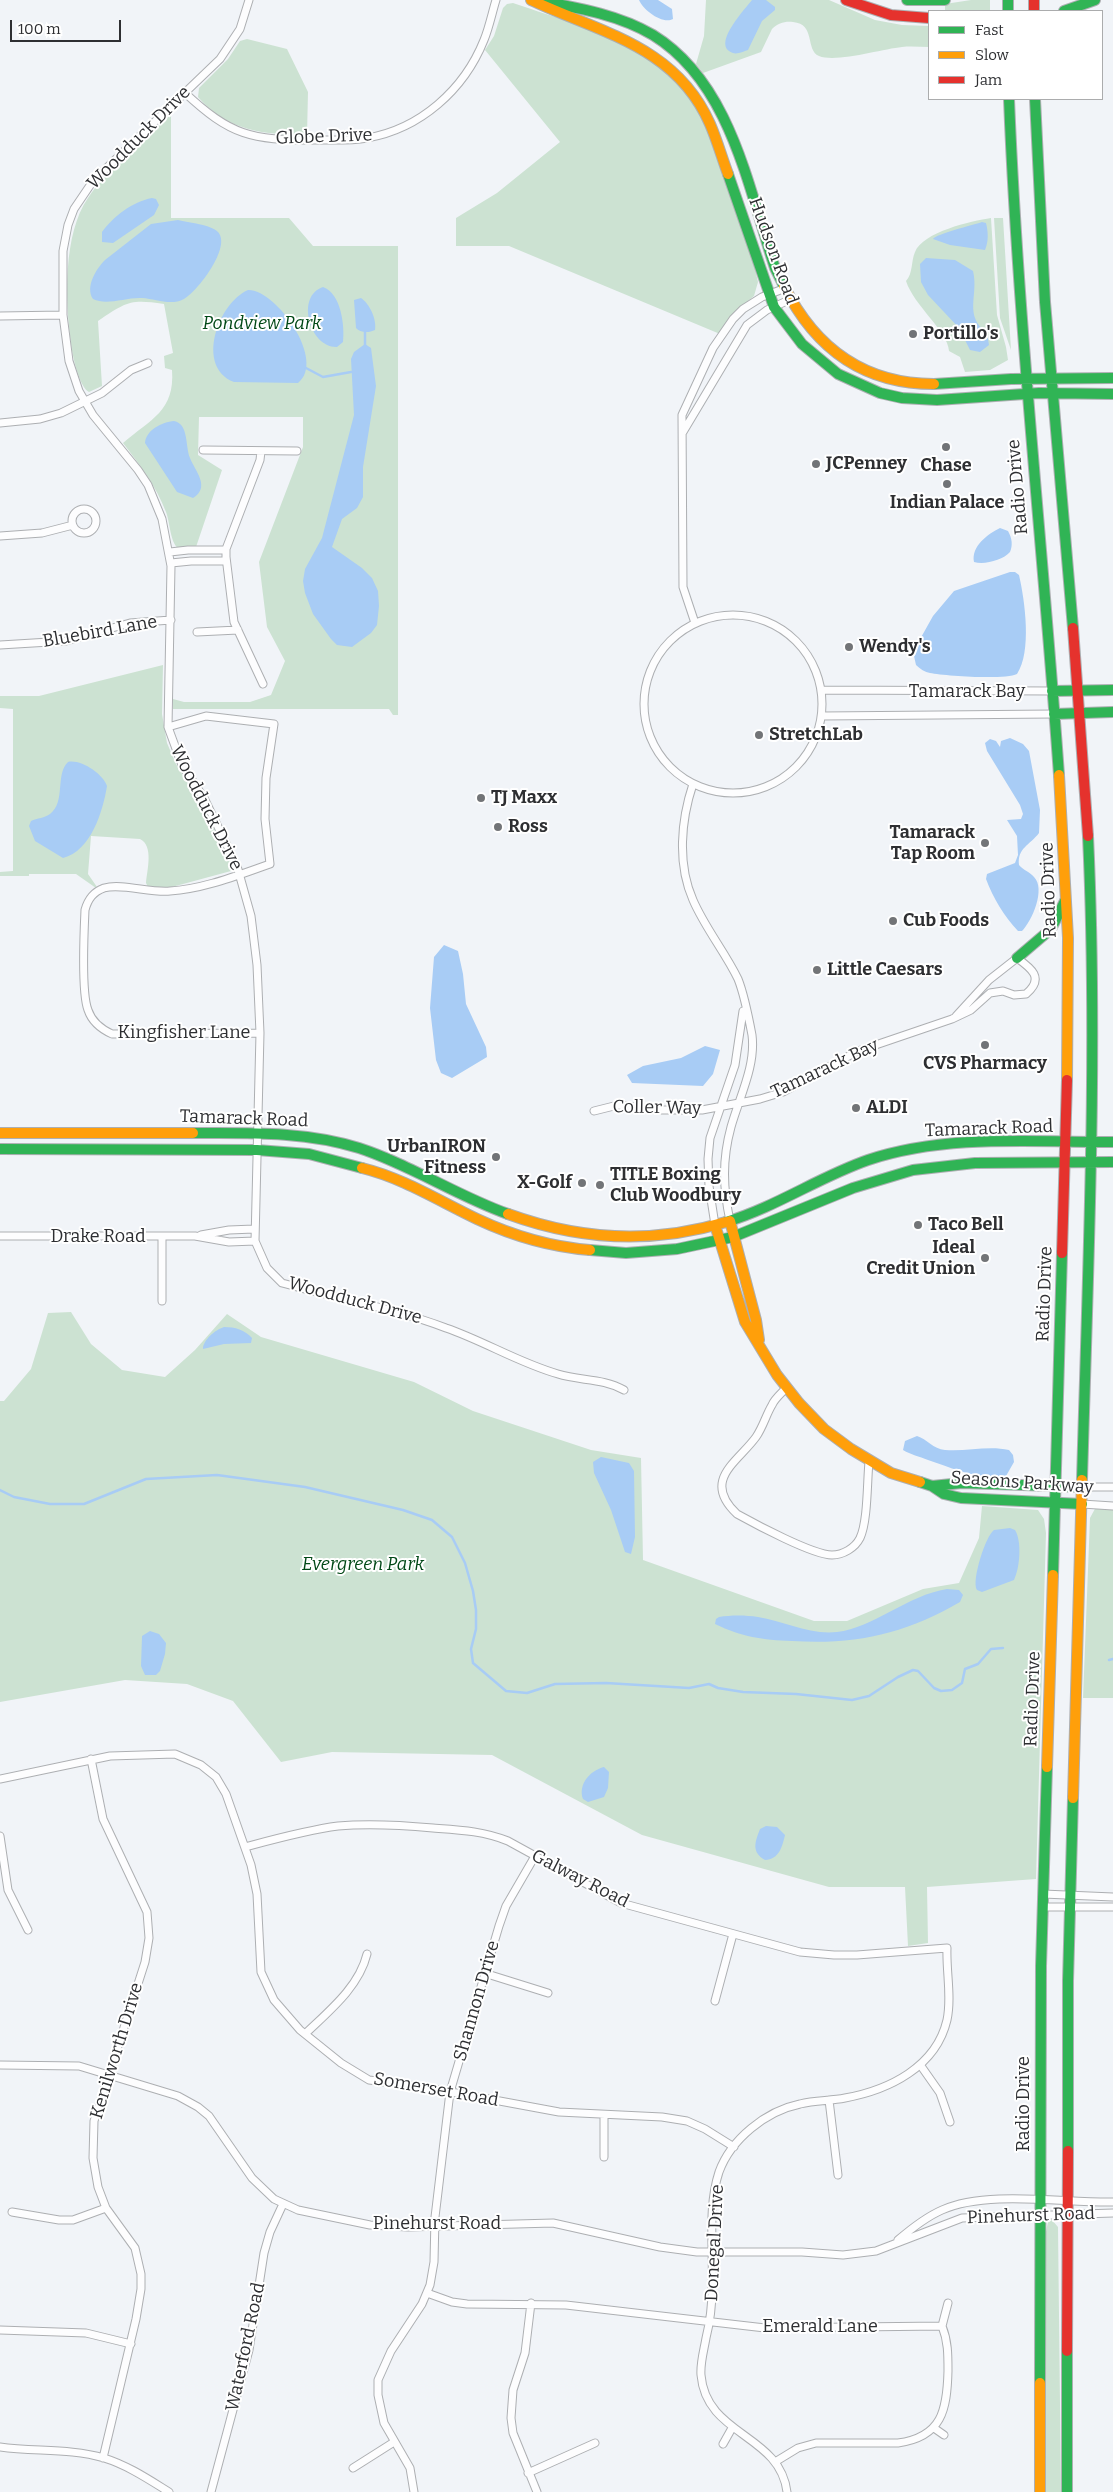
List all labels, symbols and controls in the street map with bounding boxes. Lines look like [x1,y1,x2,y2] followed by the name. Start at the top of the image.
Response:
[12,10,124,42] scale bar
[928,10,1103,100] legend
[18,20,61,38] text: 100 m
[975,21,1004,39] text: Fast
[975,46,1009,64] text: Slow
[975,71,1002,89] text: Jam
[83,82,195,194] street label: Woodduck Drive
[275,125,373,149] street label: Globe Drive
[744,194,802,308] street label: Hudson Road
[202,313,322,335] park label: Pondview Park
[923,323,999,345] place label: Portillo's
[907,328,919,340] marker: Portillo's
[1003,438,1033,536] street label: Radio Drive
[940,441,952,453] marker: Chase
[826,453,907,475] place label: JCPenney
[920,455,972,477] place label: Chase
[810,458,822,470] marker: JCPenney
[941,478,953,490] marker: Indian Palace
[890,492,1004,514] place label: Indian Palace
[41,611,159,653] street label: Bluebird Lane
[859,636,931,658] place label: Wendy's
[843,641,855,653] marker: Wendy's
[909,681,1025,703] street label: Tamarack Bay
[769,724,863,746] place label: StretchLab
[753,729,765,741] marker: StretchLab
[165,742,247,874] street label: Woodduck Drive
[491,787,557,809] place label: TJ Maxx
[475,792,487,804] marker: TJ Maxx
[508,816,548,838] place label: Ross
[492,821,504,833] marker: Ross
[889,822,975,864] place label: Tamarack Tap Room
[979,837,991,849] marker: Tamarack Tap Room
[1037,842,1061,938] street label: Radio Drive
[903,910,989,932] place label: Cub Foods
[887,915,899,927] marker: Cub Foods
[827,959,943,981] place label: Little Caesars
[811,964,823,976] marker: Little Caesars
[118,1022,250,1044] street label: Kingfisher Lane
[768,1035,882,1103] street label: Tamarack Bay
[979,1039,991,1051] marker: CVS Pharmacy
[923,1053,1047,1075] place label: CVS Pharmacy
[612,1096,702,1120] street label: Coller Way
[866,1097,908,1119] place label: ALDI
[850,1102,862,1114] marker: ALDI
[179,1106,309,1132] street label: Tamarack Road
[924,1116,1054,1142] street label: Tamarack Road
[387,1136,486,1178] place label: UrbanIRON Fitness
[490,1151,502,1163] marker: UrbanIRON Fitness
[610,1164,741,1206] place label: TITLE Boxing Club Woodbury
[517,1172,572,1194] place label: X-Golf
[576,1177,588,1189] marker: X-Golf
[594,1179,606,1191] marker: TITLE Boxing Club Woodbury
[928,1214,1004,1236] place label: Taco Bell
[912,1219,924,1231] marker: Taco Bell
[50,1226,146,1248] street label: Drake Road
[866,1237,975,1280] place label: Ideal Credit Union
[1033,1246,1057,1342] street label: Radio Drive
[979,1252,991,1264] marker: Ideal Credit Union
[286,1273,424,1329] street label: Woodduck Drive
[950,1467,1094,1499] street label: Seasons Parkway
[302,1554,424,1576] park label: Evergreen Park
[1021,1651,1045,1747] street label: Radio Drive
[528,1845,632,1913] street label: Galway Road
[449,1938,505,2064] street label: Shannon Drive
[86,1980,148,2122] street label: Kenilworth Drive
[1013,2056,1035,2152] street label: Radio Drive
[372,2068,500,2112] street label: Somerset Road
[701,2184,729,2302] street label: Donegal Drive
[967,2203,1095,2229] street label: Pinehurst Road
[373,2213,501,2235] street label: Pinehurst Road
[222,2281,270,2413] street label: Waterford Road
[762,2316,878,2338] street label: Emerald Lane

